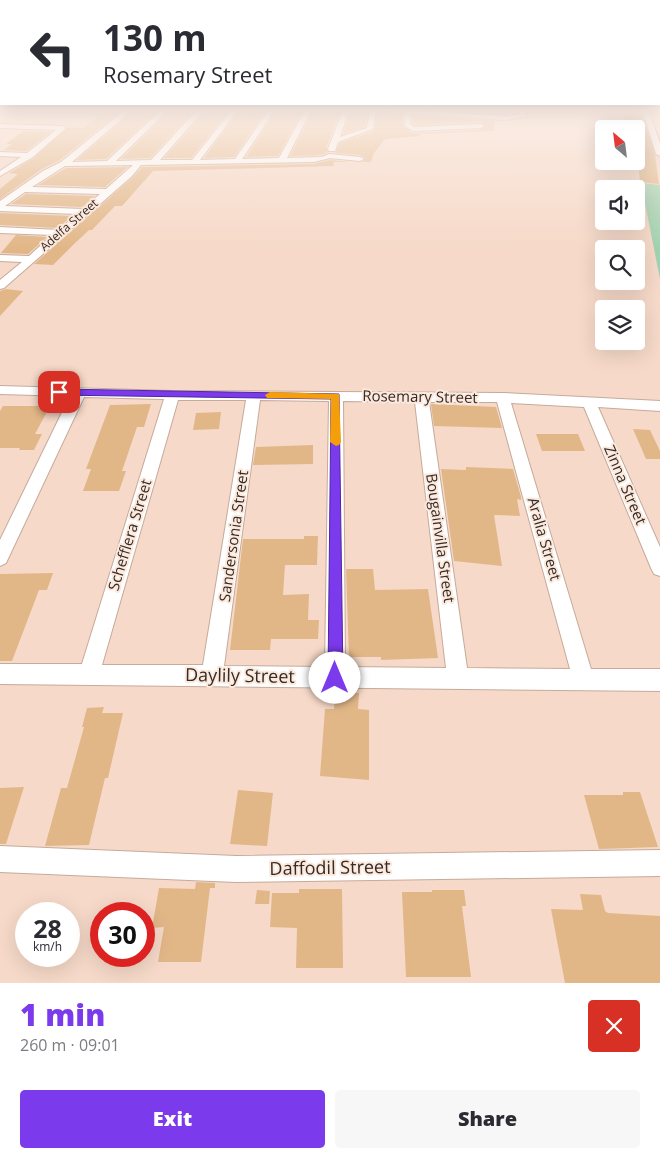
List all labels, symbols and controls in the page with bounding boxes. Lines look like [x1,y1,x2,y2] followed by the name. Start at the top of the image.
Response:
[103,14,207,61] text: 130 m
[20,20,85,85] icon: left
[103,59,272,89] text: Rosemary Street
[595,120,645,170] north arrow
[595,120,645,350] map controls
[595,180,645,230] button: sound
[36,195,101,255] street label: Adelfa Street
[595,240,645,290] button: search
[595,300,645,350] button: layers
[38,371,80,413] pin
[45,378,73,406] icon: arrive
[362,385,478,407] street label: Rosemary Street
[600,442,652,528] street label: Zinna Street
[214,469,252,603] street label: Sandersonia Street
[422,472,460,604] street label: Bougainvilla Street
[103,477,156,593] street label: Schefflera Street
[524,495,566,583] street label: Aralia Street
[308,651,360,703] position arrow
[185,662,295,688] street label: Daylily Street
[269,854,391,880] street label: Daffodil Street
[90,902,155,967] speed limit sign: 30
[33,911,62,945] text: 28
[33,938,62,955] text: km/h
[20,994,105,1035] text: 1 min
[588,1000,640,1052] button: close
[20,1034,120,1056] text: 260 m · 09:01
[20,1090,325,1148] button: Exit
[335,1090,640,1148] button: Share

